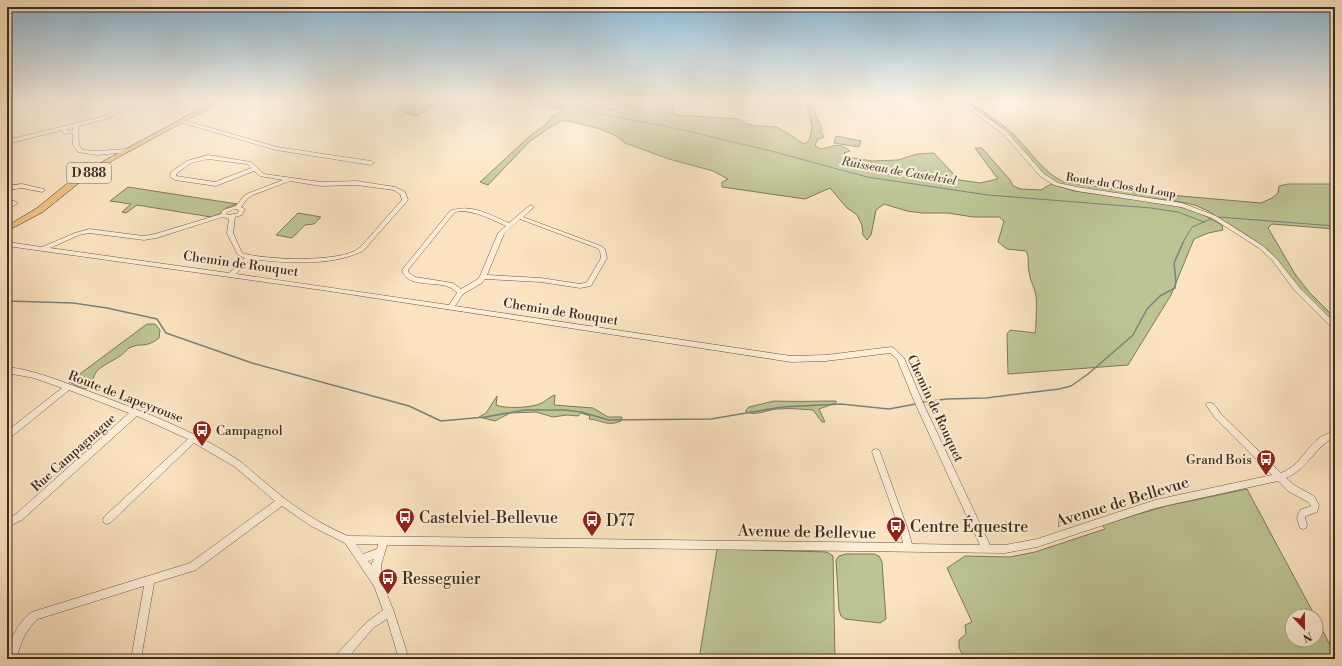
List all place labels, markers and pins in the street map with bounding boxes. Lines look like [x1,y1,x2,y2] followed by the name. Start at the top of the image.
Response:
[191,419,213,447] bus stop icon: Campagnol
[216,423,283,439] place label: Campagnol
[1255,448,1277,476] bus stop icon: Grand Bois
[1186,452,1252,468] place label: Grand Bois
[394,506,416,534] bus stop icon: Castelviel-Bellevue
[419,508,558,528] place label: Castelviel-Bellevue
[581,509,603,537] bus stop icon: D77
[606,511,635,531] place label: D77
[885,515,907,543] bus stop icon: Centre Équestre
[910,515,1028,537] place label: Centre Équestre
[377,567,399,595] bus stop icon: Resseguier
[402,569,481,589] place label: Resseguier

